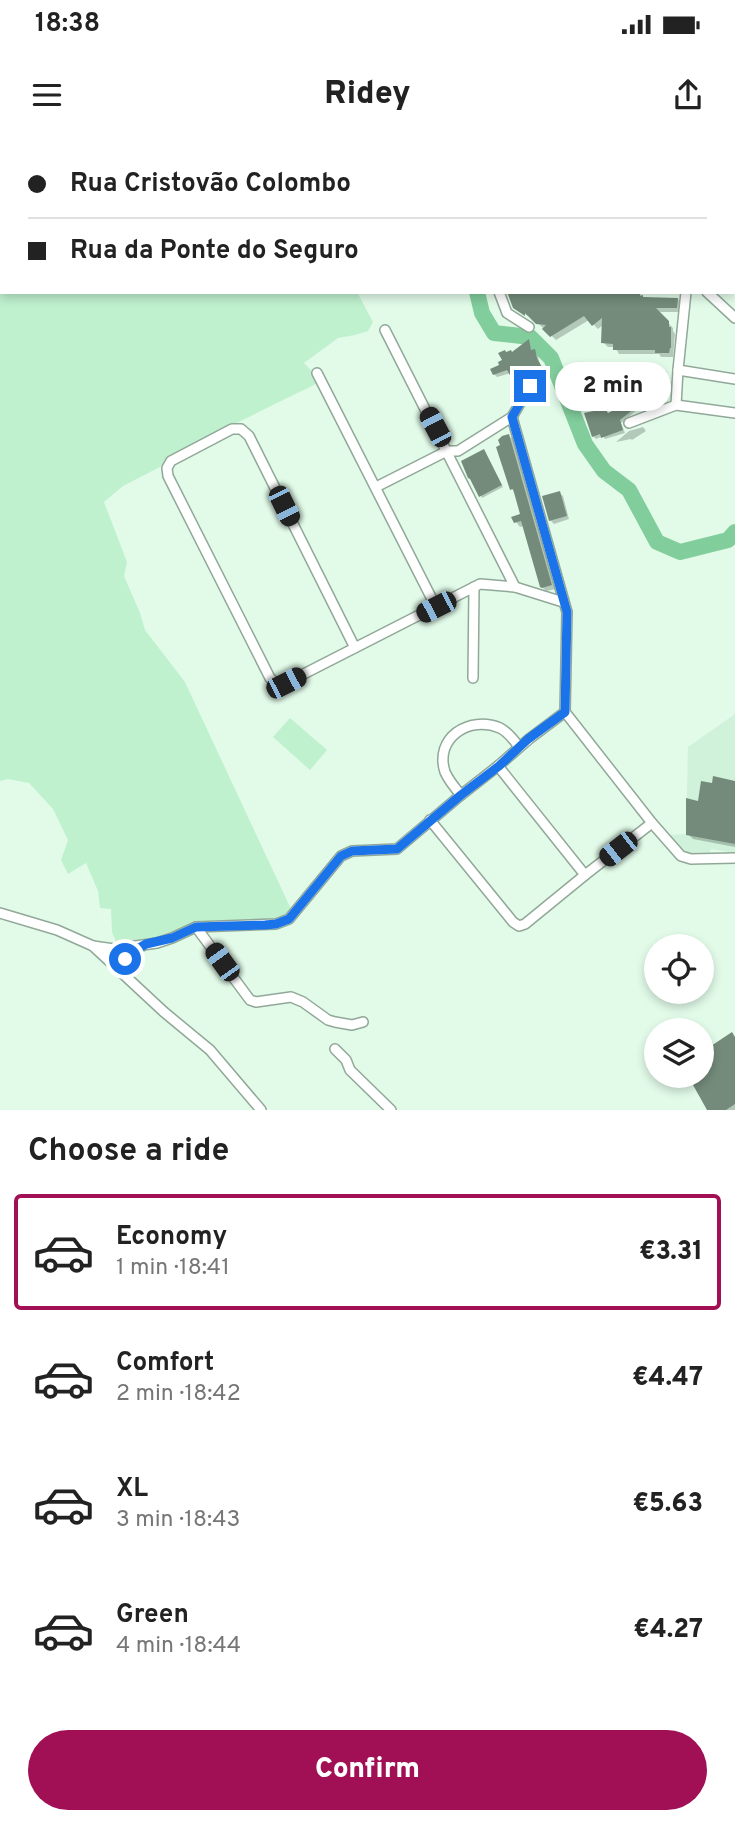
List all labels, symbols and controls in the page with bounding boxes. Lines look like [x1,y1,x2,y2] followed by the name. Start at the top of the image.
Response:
[35,8,100,41] text: 18:38
[324,75,411,115] text: Ridey
[28,76,66,114] icon: menu
[669,76,707,114] icon: share
[70,168,351,201] text: Rua Cristovão Colombo
[70,235,359,268] text: Rua da Ponte do Seguro
[554,362,670,410] callout: 2 min
[514,370,546,402] route end
[583,372,643,401] text: 2 min
[416,404,455,450] car
[266,483,303,529] car
[413,588,460,626] car
[263,664,310,702] car
[595,828,642,870] car
[644,934,714,1088] map controls
[644,934,714,1004] button: locate
[202,939,243,985] car
[109,943,141,975] route start
[644,1018,714,1088] button: layers
[28,1132,229,1172] text: Choose a ride
[32,1221,95,1284] icon: car
[116,1221,227,1254] text: Economy
[639,1236,703,1269] text: €3.31
[116,1254,230,1283] text: 1 min · 18:41
[32,1347,95,1410] icon: car
[116,1347,214,1380] text: Comfort
[632,1362,703,1395] text: €4.47
[116,1380,241,1409] text: 2 min · 18:42
[32,1473,95,1536] icon: car
[116,1473,148,1506] text: XL
[632,1488,703,1521] text: €5.63
[116,1506,240,1535] text: 3 min · 18:43
[32,1599,95,1662] icon: car
[116,1599,189,1632] text: Green
[633,1614,703,1647] text: €4.27
[116,1632,241,1661] text: 4 min · 18:44
[28,1730,707,1810] button: Confirm

